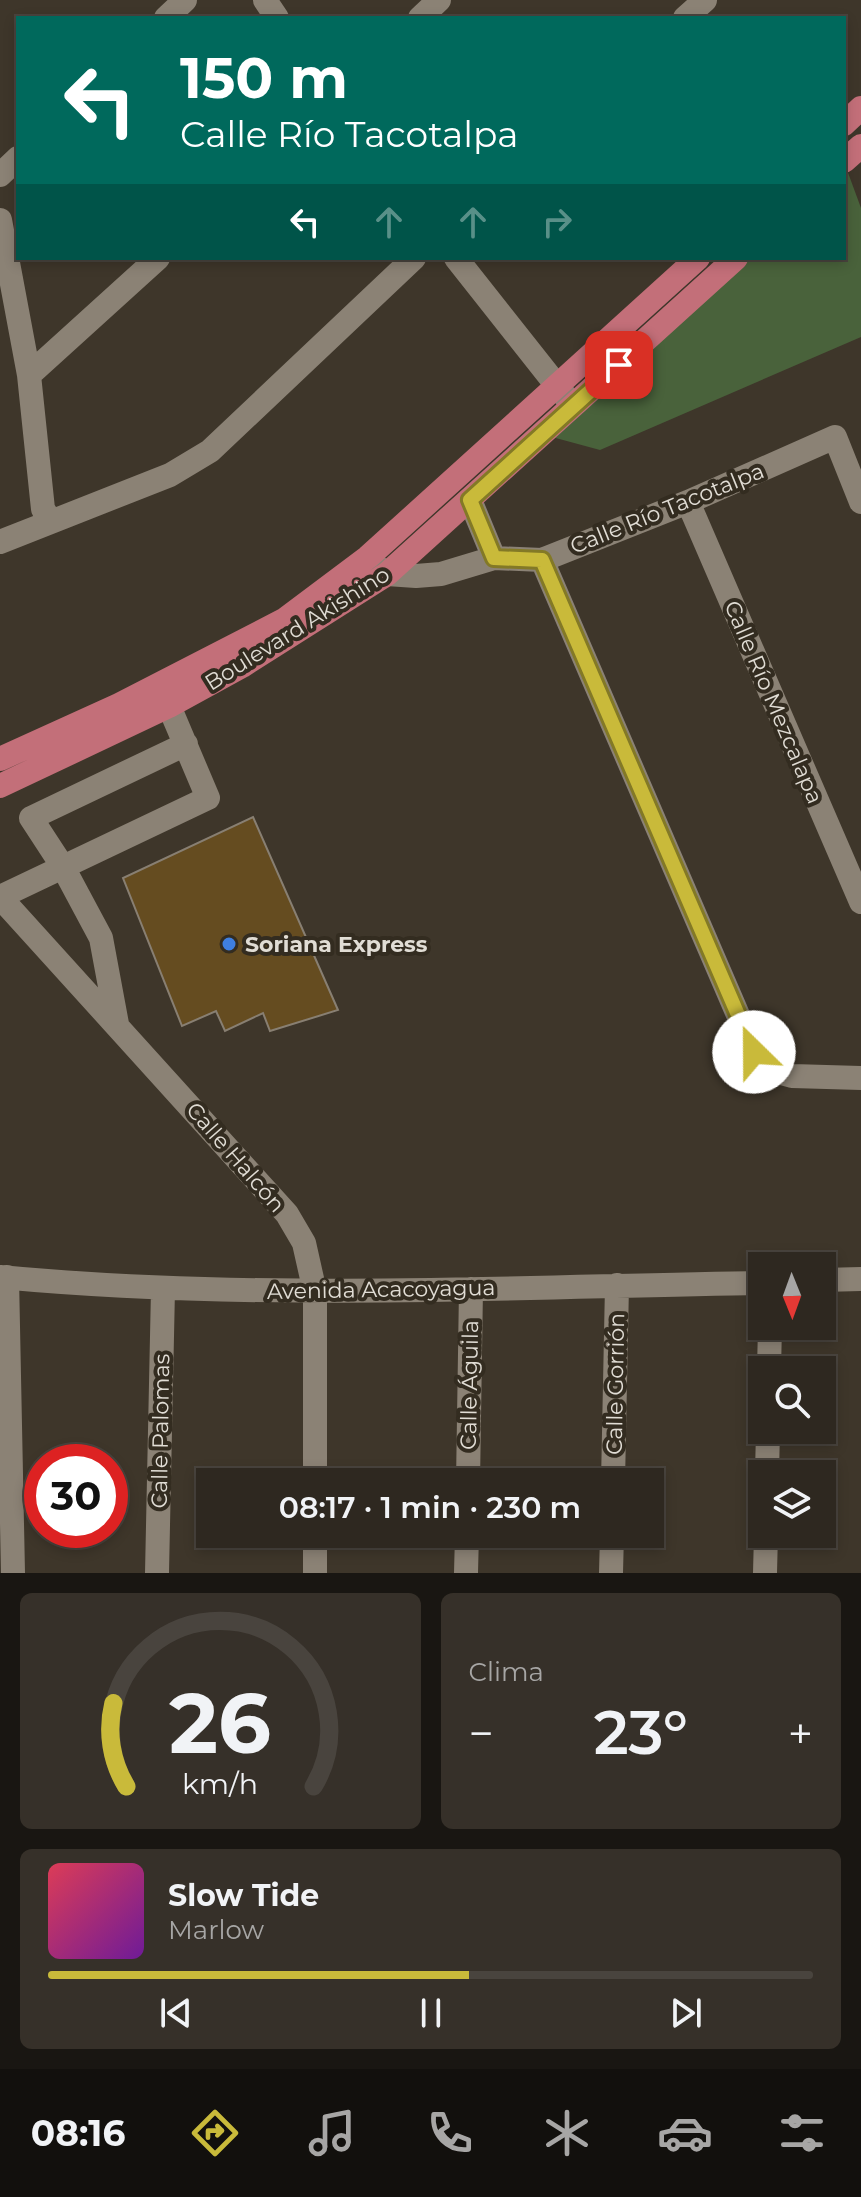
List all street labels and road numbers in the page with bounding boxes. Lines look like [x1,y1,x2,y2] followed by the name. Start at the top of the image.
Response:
[566,457,768,560] street label: Calle Río Tacotalpa
[200,561,395,696] street label: Boulevard Akishino
[719,597,829,808] street label: Calle Río Mezcalapa
[181,1097,291,1218] street label: Calle Halcón
[267,1274,496,1305] street label: Avenida Acacoyagua
[601,1313,630,1455] street label: Calle Gorrión
[455,1320,484,1450] street label: Calle Águila
[146,1353,175,1508] street label: Calle Palomas

